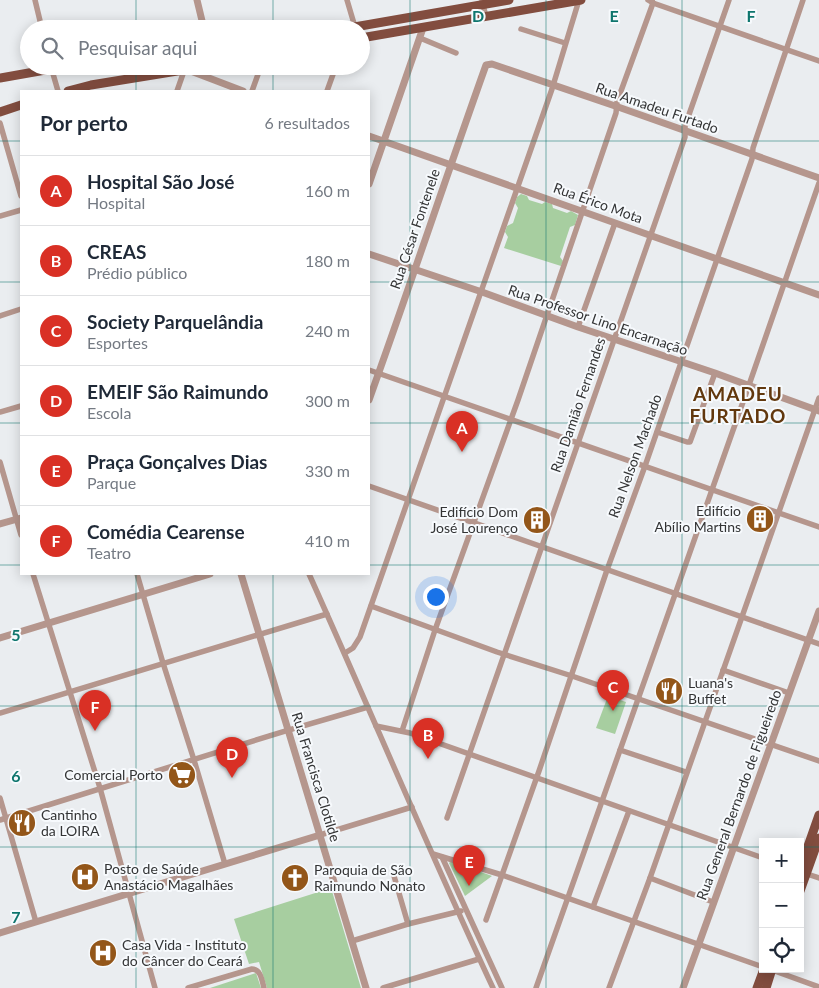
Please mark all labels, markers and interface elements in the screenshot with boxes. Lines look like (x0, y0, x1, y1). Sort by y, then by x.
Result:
text: D (472, 6, 484, 25)
text: E (609, 6, 619, 25)
text: F (746, 6, 756, 25)
search box (20, 20, 370, 75)
icon: search (38, 34, 66, 62)
text: Pesquisar aqui (78, 36, 197, 59)
street label: Rua Amadeu Furtado (593, 78, 721, 137)
text: Por perto (40, 110, 128, 135)
text: 6 resultados (264, 113, 350, 132)
street label: Rua César Fontenele (386, 166, 443, 291)
text: Hospital São José (87, 170, 234, 193)
street label: Rua Érico Mota (551, 178, 645, 227)
text: A (50, 181, 62, 200)
text: 160 m (305, 181, 350, 200)
text: Hospital (87, 193, 145, 212)
text: CREAS (87, 240, 146, 263)
text: B (51, 251, 61, 270)
text: 180 m (305, 251, 350, 270)
text: Prédio público (87, 263, 187, 282)
street label: Rua Professor Lino Encarnação (506, 281, 690, 358)
text: Society Parquelândia (87, 310, 264, 333)
text: C (51, 321, 61, 340)
text: 240 m (305, 321, 350, 340)
text: Esportes (87, 333, 148, 352)
street label: Rua Damião Fernandes (546, 335, 609, 474)
text: EMEIF São Raimundo (87, 380, 268, 403)
district label: AMADEU FURTADO (690, 382, 786, 427)
text: D (50, 391, 62, 410)
text: 300 m (305, 391, 350, 410)
street label: Rua Nelson Machado (604, 392, 665, 520)
text: Escola (87, 403, 131, 422)
pin: A (446, 411, 478, 452)
text: Praça Gonçalves Dias (87, 450, 267, 473)
text: E (51, 461, 61, 480)
text: 330 m (305, 461, 350, 480)
text: Parque (87, 473, 136, 492)
place label: Edifício Abílio Martins (655, 502, 741, 535)
place label: Edifício Dom José Lourenço (430, 503, 518, 536)
building icon: Edifício Abílio Martins (745, 504, 775, 534)
building icon: Edifício Dom José Lourenço (522, 505, 552, 535)
text: Comédia Cearense (87, 520, 245, 543)
text: F (51, 531, 61, 550)
text: 410 m (305, 531, 350, 550)
text: Teatro (87, 543, 131, 562)
your location (423, 584, 449, 610)
text: 5 (11, 625, 21, 644)
pin: C (597, 670, 629, 711)
place label: Luana's Buffet (688, 674, 733, 707)
restaurant icon: Luana's Buffet (654, 676, 684, 706)
street label: Rua General Bernardo de Figueiredo (692, 687, 785, 902)
pin: F (79, 690, 111, 731)
street label: Rua Francisca Clotilde (289, 710, 344, 844)
pin: B (412, 718, 444, 759)
pin: D (216, 737, 248, 778)
supermarket icon: Comercial Porto (167, 760, 197, 790)
text: 6 (11, 766, 21, 785)
place label: Comercial Porto (64, 766, 163, 783)
place label: Cantinho da LOIRA (41, 806, 100, 839)
restaurant icon: Cantinho da LOIRA (7, 808, 37, 838)
map controls (759, 838, 804, 973)
button: + (759, 838, 804, 883)
pin: E (453, 845, 485, 886)
place label: Posto de Saúde Anastácio Magalhães (104, 860, 233, 893)
place label: Paroquia de São Raimundo Nonato (314, 861, 426, 894)
hospital icon: Posto de Saúde Anastácio Magalhães (70, 862, 100, 892)
church icon: Paroquia de São Raimundo Nonato (280, 863, 310, 893)
button: − (759, 883, 804, 928)
text: 7 (11, 907, 21, 926)
button: locate (759, 928, 804, 973)
place label: Casa Vida - Instituto do Câncer do Ceará (122, 936, 247, 969)
hospital icon: Casa Vida - Instituto do Câncer do Ceará (88, 938, 118, 968)

